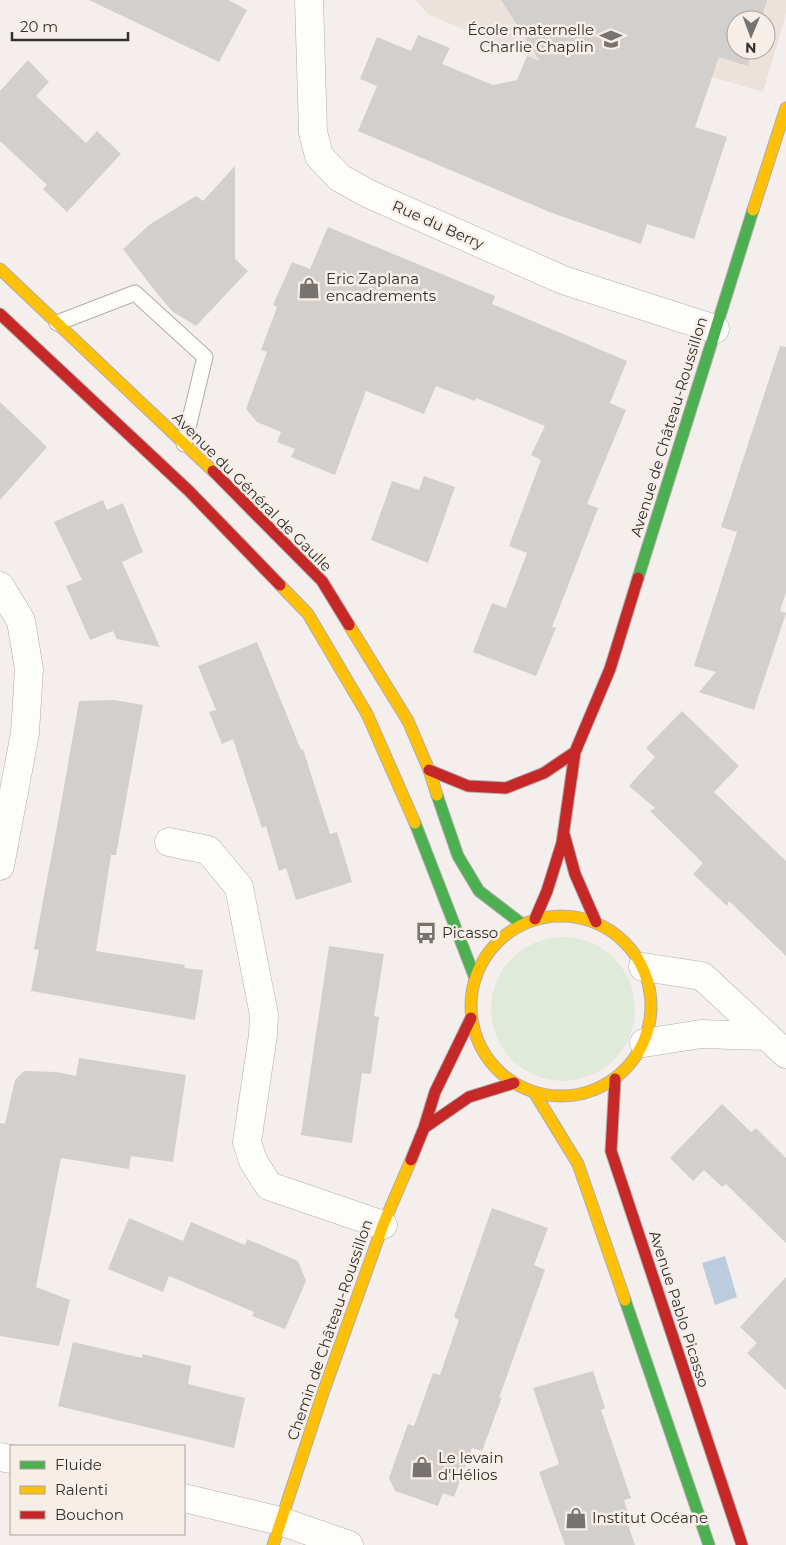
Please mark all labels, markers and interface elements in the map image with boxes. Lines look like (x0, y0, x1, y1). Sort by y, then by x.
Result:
scale bar (12, 10, 129, 42)
north arrow (726, 10, 776, 60)
text: 20 m (20, 17, 58, 36)
place label: École maternelle Charlie Chaplin (467, 20, 594, 56)
school or university icon: École maternelle Charlie Chaplin (598, 26, 624, 52)
text: N (745, 39, 757, 57)
street label: Rue du Berry (389, 196, 488, 254)
place label: Eric Zaplana encadrements (326, 269, 436, 305)
shop icon: Eric Zaplana encadrements (296, 275, 322, 301)
street label: Avenue de Château-Roussillon (626, 314, 711, 539)
street label: Avenue du Général de Gaulle (169, 408, 336, 575)
bus stop icon: Picasso (413, 920, 439, 946)
place label: Picasso (442, 923, 498, 942)
street label: Chemin de Château-Roussillon (283, 1217, 376, 1443)
street label: Avenue Pablo Picasso (645, 1228, 714, 1390)
legend (10, 1445, 185, 1535)
place label: Le levain d'Hélios (438, 1448, 504, 1484)
shop icon: Le levain d'Hélios (409, 1454, 435, 1480)
text: Fluide (55, 1455, 102, 1474)
text: Ralenti (55, 1480, 108, 1499)
text: Bouchon (55, 1505, 124, 1524)
shop icon: Institut Océane (563, 1505, 589, 1531)
place label: Institut Océane (592, 1508, 708, 1527)

